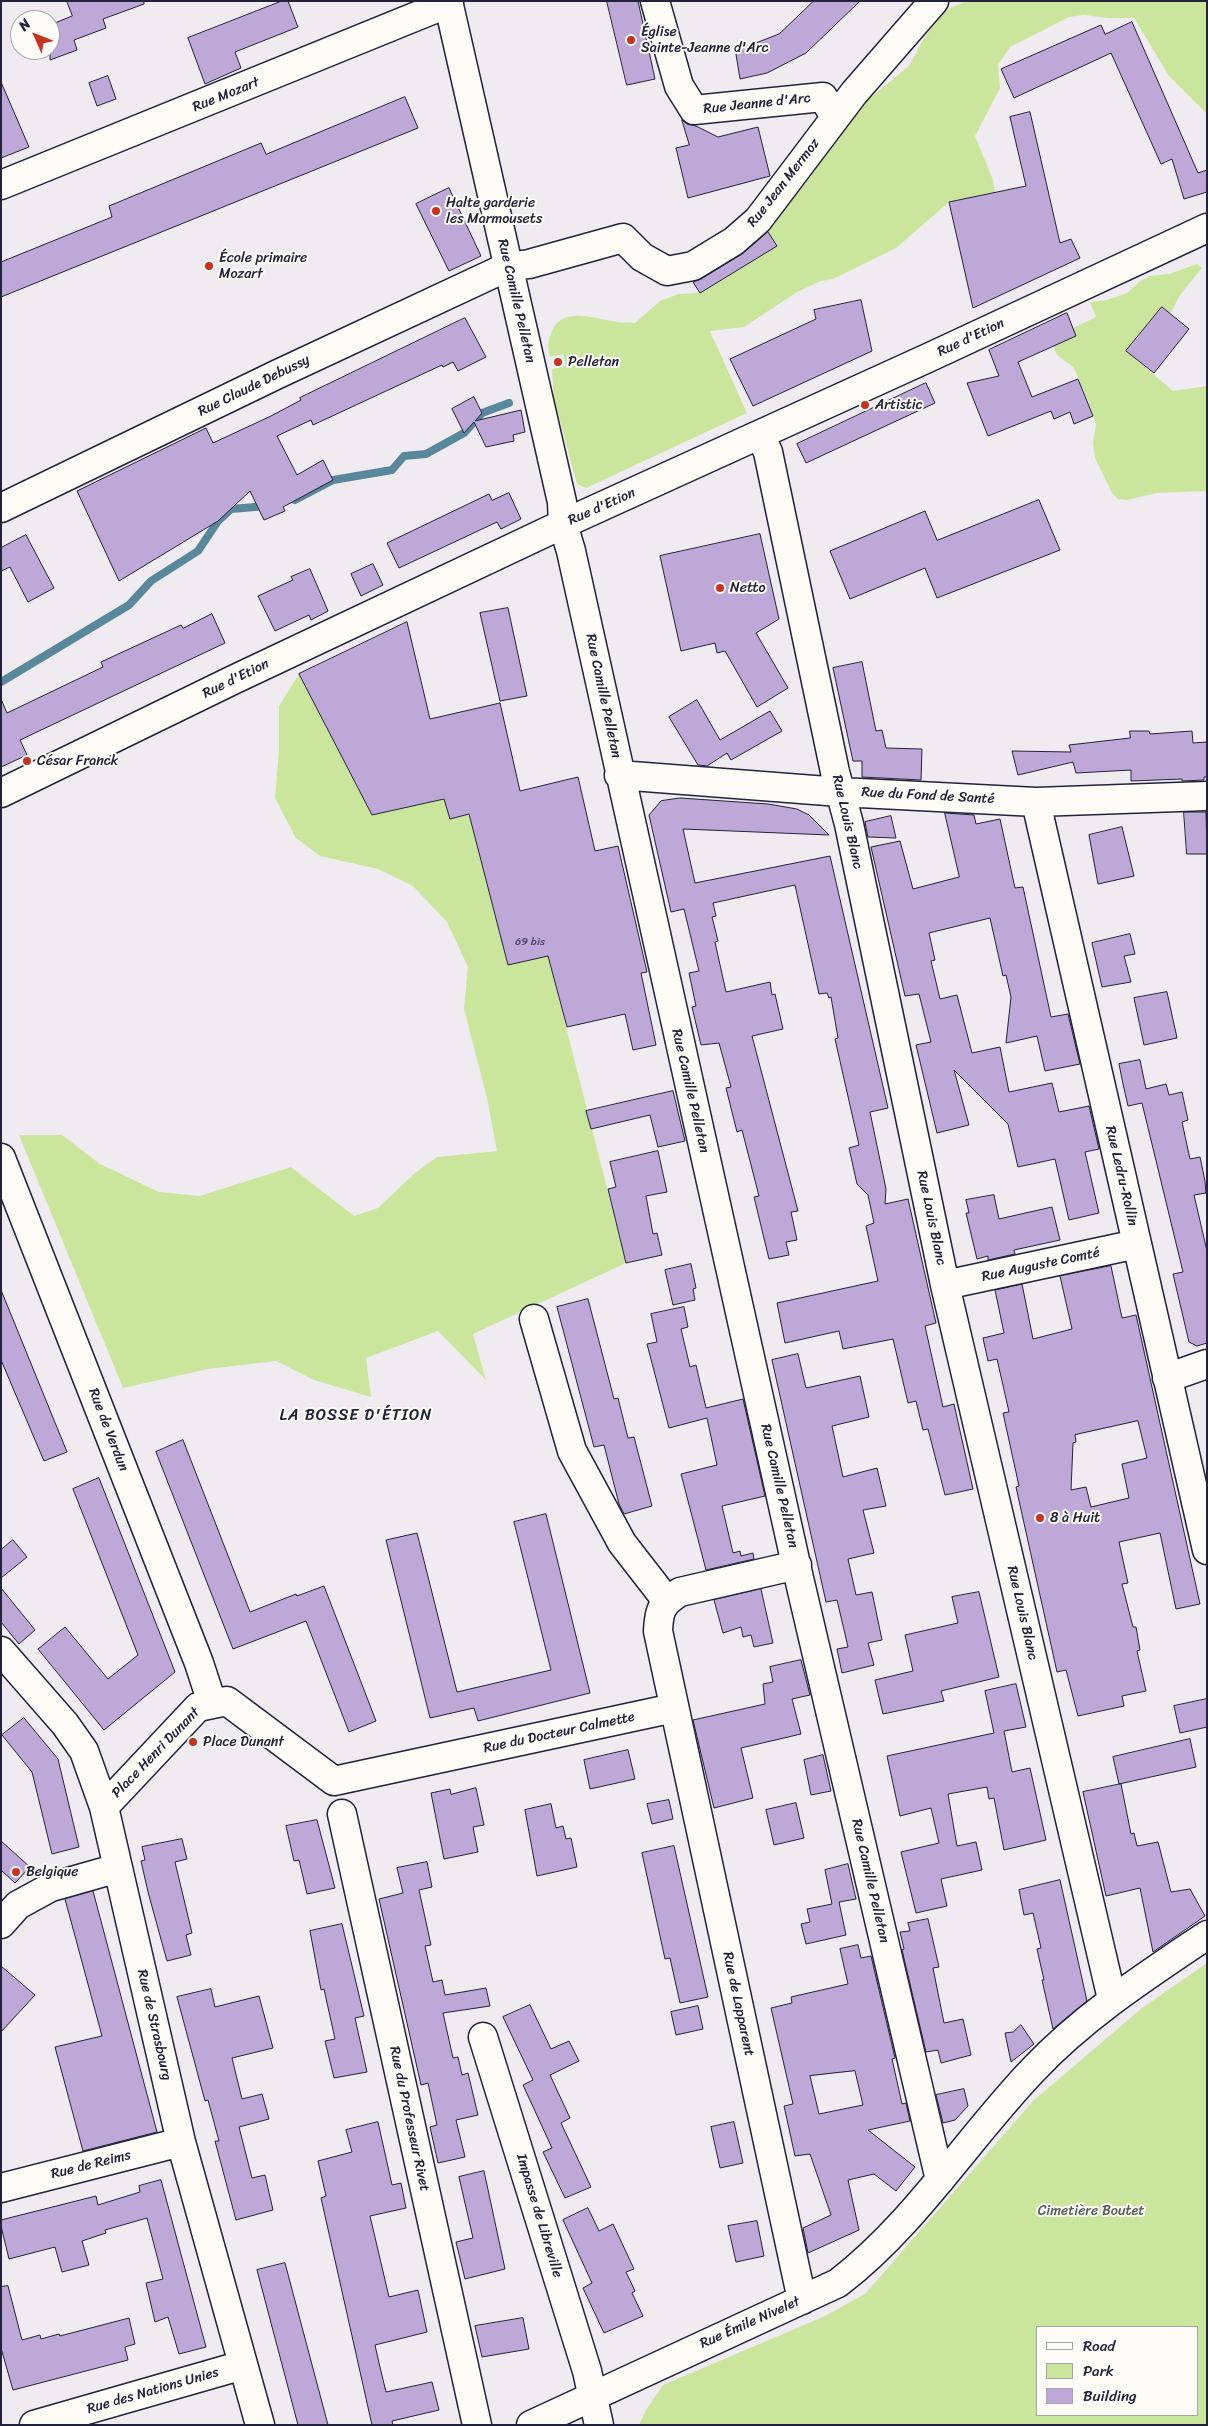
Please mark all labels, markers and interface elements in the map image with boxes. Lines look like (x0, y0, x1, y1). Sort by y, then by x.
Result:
north arrow (10, 10, 60, 60)
text: N (12, 13, 37, 37)
place label: Église Sainte-Jeanne d'Arc (641, 24, 768, 56)
marker: Église Sainte-Jeanne d'Arc (625, 34, 637, 46)
street label: Rue Mozart (190, 74, 262, 116)
street label: Rue Jeanne d'Arc (703, 90, 811, 118)
street label: Rue Jean Mermoz (744, 135, 824, 231)
place label: Halte garderie les Marmousets (446, 195, 542, 228)
marker: Halte garderie les Marmousets (430, 205, 442, 217)
street label: Rue Camille Pelletan (494, 237, 538, 365)
place label: École primaire Mozart (219, 250, 307, 282)
marker: École primaire Mozart (203, 260, 215, 272)
street label: Rue d'Etion (935, 315, 1007, 361)
street label: Rue Claude Debussy (195, 352, 313, 420)
place label: Pelletan (568, 354, 619, 370)
marker: Pelletan (552, 356, 564, 368)
place label: Artistic (875, 397, 923, 413)
marker: Artistic (859, 399, 871, 411)
street label: Rue d'Etion (566, 485, 638, 529)
place label: Netto (730, 580, 766, 596)
marker: Netto (714, 582, 726, 594)
street label: Rue Camille Pelletan (582, 632, 624, 760)
street label: Rue d'Etion (200, 656, 272, 702)
place label: César Franck (37, 753, 118, 769)
marker: César Franck (21, 755, 33, 767)
street label: Rue Louis Blanc (828, 773, 866, 871)
street label: Rue du Fond de Santé (861, 784, 995, 808)
house number: 69 bis (515, 935, 545, 949)
street label: Rue Camille Pelletan (668, 1027, 712, 1155)
street label: Rue Ledru-Rollin (1101, 1124, 1141, 1228)
street label: Rue Louis Blanc (913, 1169, 949, 1267)
street label: Rue Auguste Comté (980, 1244, 1102, 1286)
street label: Rue de Verdun (84, 1386, 132, 1474)
district label: LA BOSSE D'ÉTION (278, 1406, 434, 1426)
street label: Rue Camille Pelletan (757, 1422, 801, 1550)
place label: 8 à Huit (1050, 1510, 1100, 1526)
marker: 8 à Huit (1034, 1512, 1046, 1524)
street label: Rue Louis Blanc (1003, 1564, 1041, 1662)
street label: Place Henri Dunant (109, 1704, 203, 1802)
street label: Rue du Docteur Calmette (482, 1709, 636, 1757)
place label: Place Dunant (203, 1734, 284, 1750)
marker: Place Dunant (187, 1736, 199, 1748)
street label: Rue Camille Pelletan (848, 1817, 892, 1945)
place label: Belgique (26, 1864, 78, 1880)
marker: Belgique (10, 1866, 22, 1878)
street label: Rue de Lapparent (719, 1950, 757, 2058)
street label: Rue de Strasbourg (133, 1968, 175, 2082)
street label: Rue du Professeur Rivet (385, 2045, 433, 2193)
street label: Rue de Reims (49, 2147, 133, 2183)
street label: Impasse de Libreville (512, 2152, 566, 2280)
park label: Cimetière Boutet (1038, 2203, 1144, 2219)
street label: Rue Émile Nivelet (697, 2293, 803, 2353)
legend (1036, 2326, 1198, 2416)
text: Road (1083, 2333, 1115, 2359)
text: Park (1083, 2358, 1114, 2384)
street label: Rue des Nations Unies (85, 2364, 221, 2418)
text: Building (1083, 2383, 1137, 2409)

